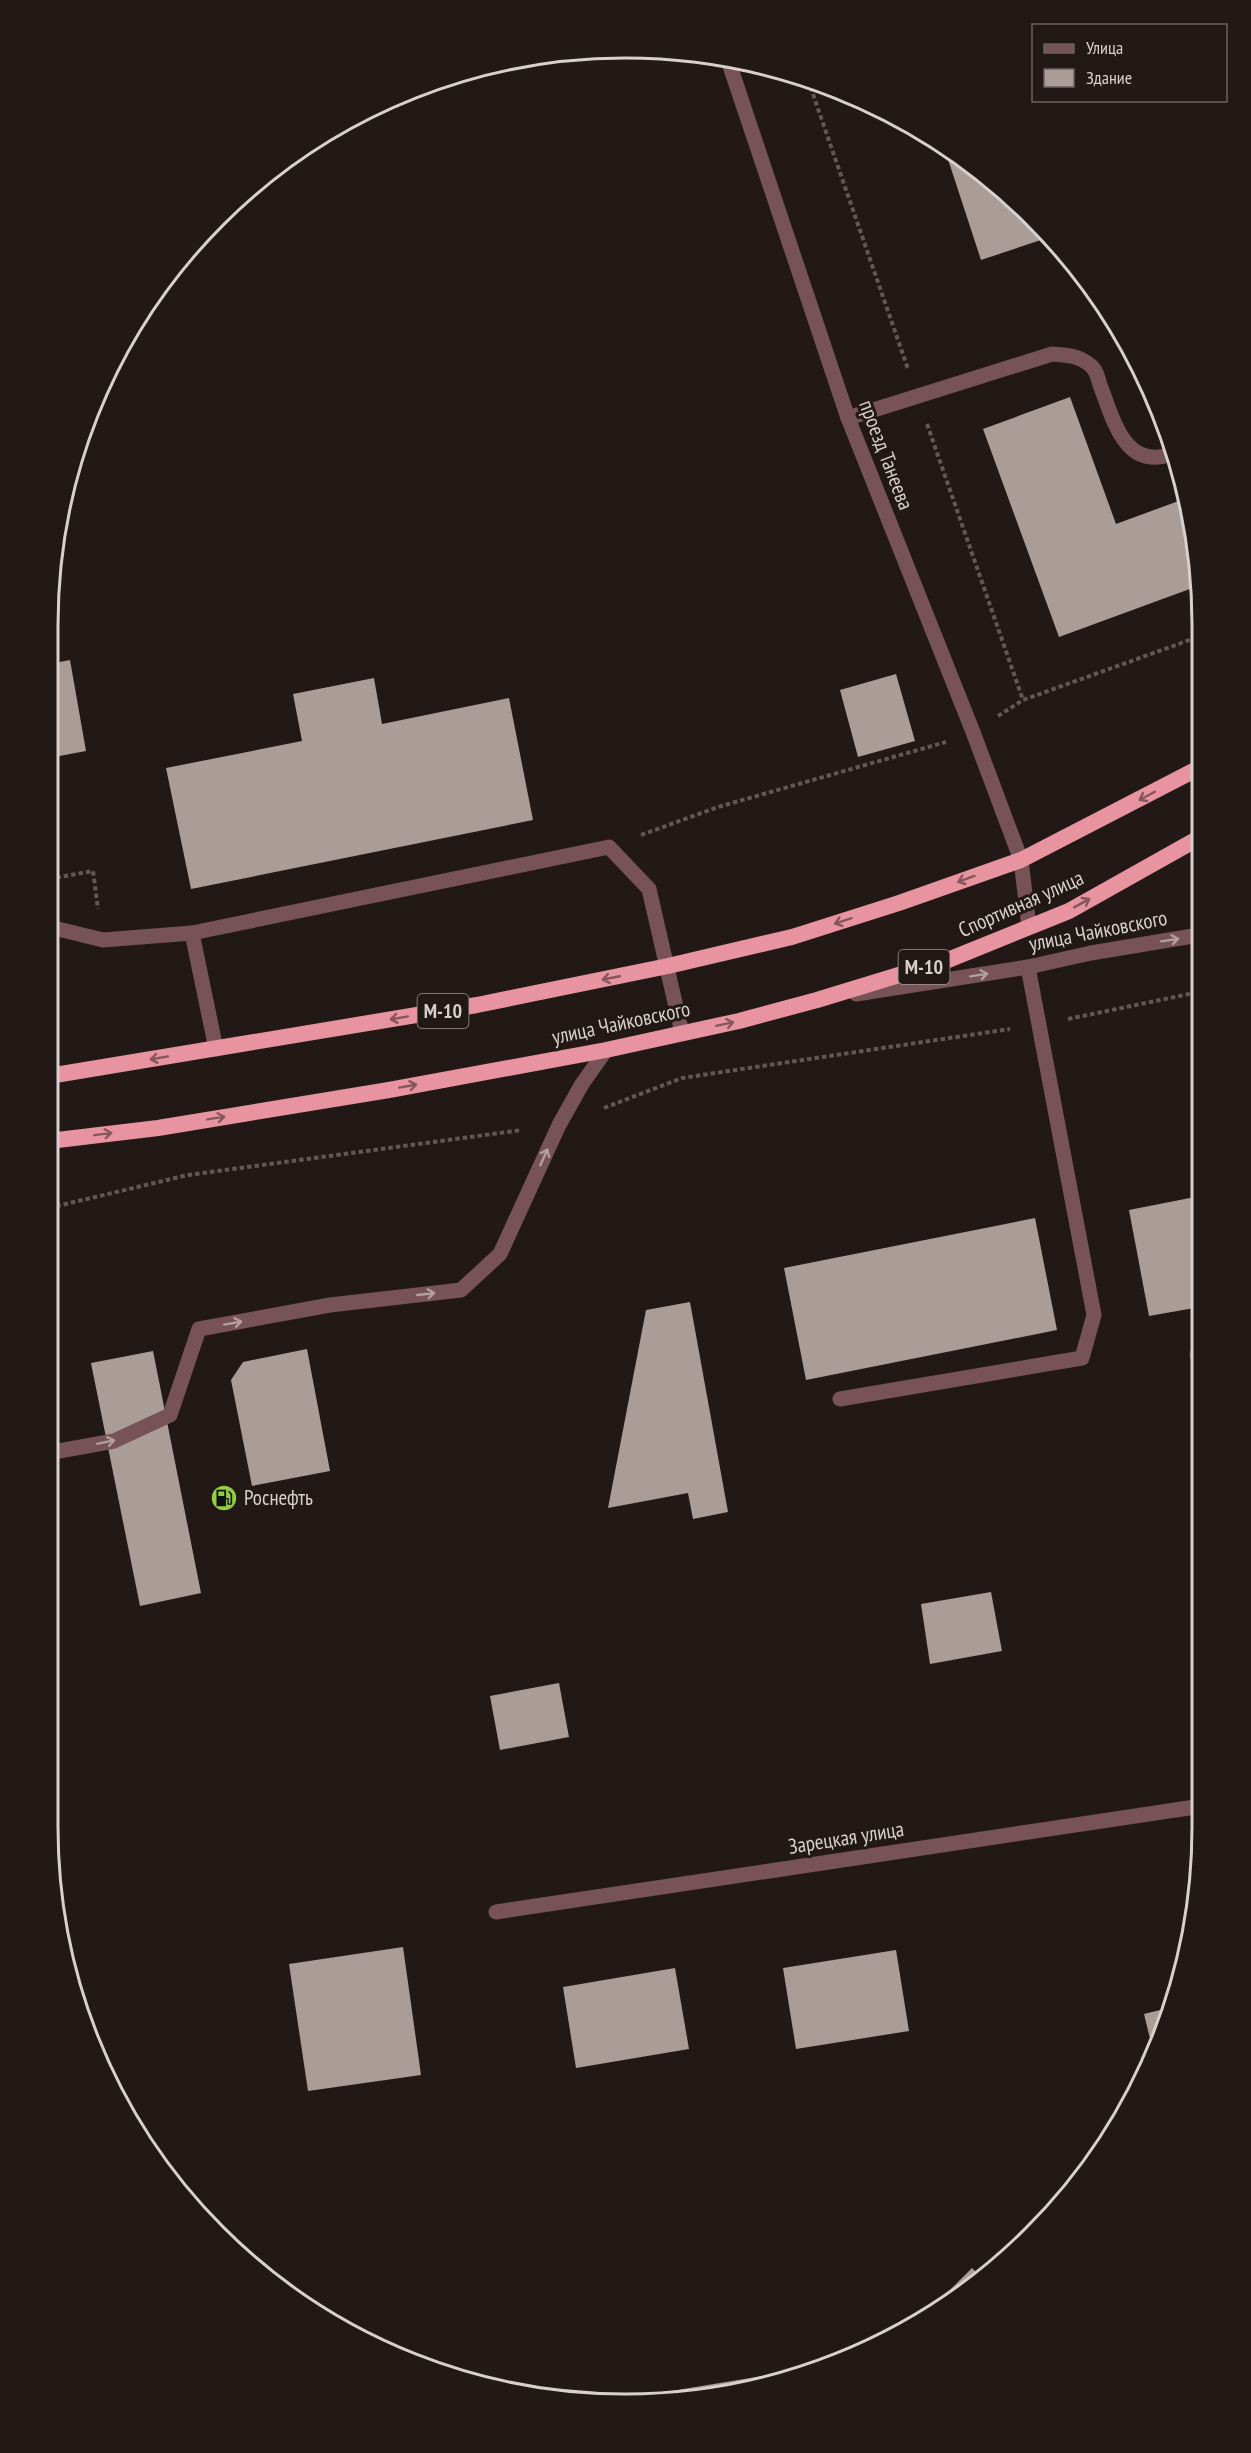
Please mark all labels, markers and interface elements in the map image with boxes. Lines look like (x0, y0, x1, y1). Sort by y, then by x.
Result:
legend (1032, 24, 1227, 102)
text: Улица (1086, 36, 1123, 59)
text: Здание (1086, 66, 1132, 89)
street label: проезд Танеева (853, 396, 920, 514)
one-way arrow (1138, 790, 1156, 802)
street label: Спортивная улица (954, 864, 1088, 943)
one-way arrow (957, 875, 975, 886)
one-way arrow (1073, 897, 1091, 908)
street label: улица Чайковского (1026, 904, 1169, 957)
one-way arrow (834, 916, 853, 927)
one-way arrow (1160, 934, 1180, 945)
road number: М-10 (898, 950, 950, 984)
one-way arrow (968, 969, 988, 980)
one-way arrow (601, 973, 621, 984)
road number: М-10 (418, 994, 468, 1028)
street label: улица Чайковского (549, 995, 692, 1050)
one-way arrow (389, 1013, 409, 1024)
one-way arrow (715, 1018, 734, 1029)
one-way arrow (149, 1053, 169, 1064)
one-way arrow (398, 1080, 417, 1091)
one-way arrow (205, 1113, 225, 1124)
one-way arrow (93, 1129, 113, 1140)
one-way arrow (539, 1149, 550, 1167)
one-way arrow (415, 1288, 435, 1299)
one-way arrow (222, 1317, 242, 1328)
one-way arrow (96, 1436, 115, 1447)
fuel station icon: Роснефть (209, 1483, 239, 1513)
place label: Роснефть (244, 1484, 313, 1511)
street label: Зарецкая улица (786, 1815, 906, 1860)

